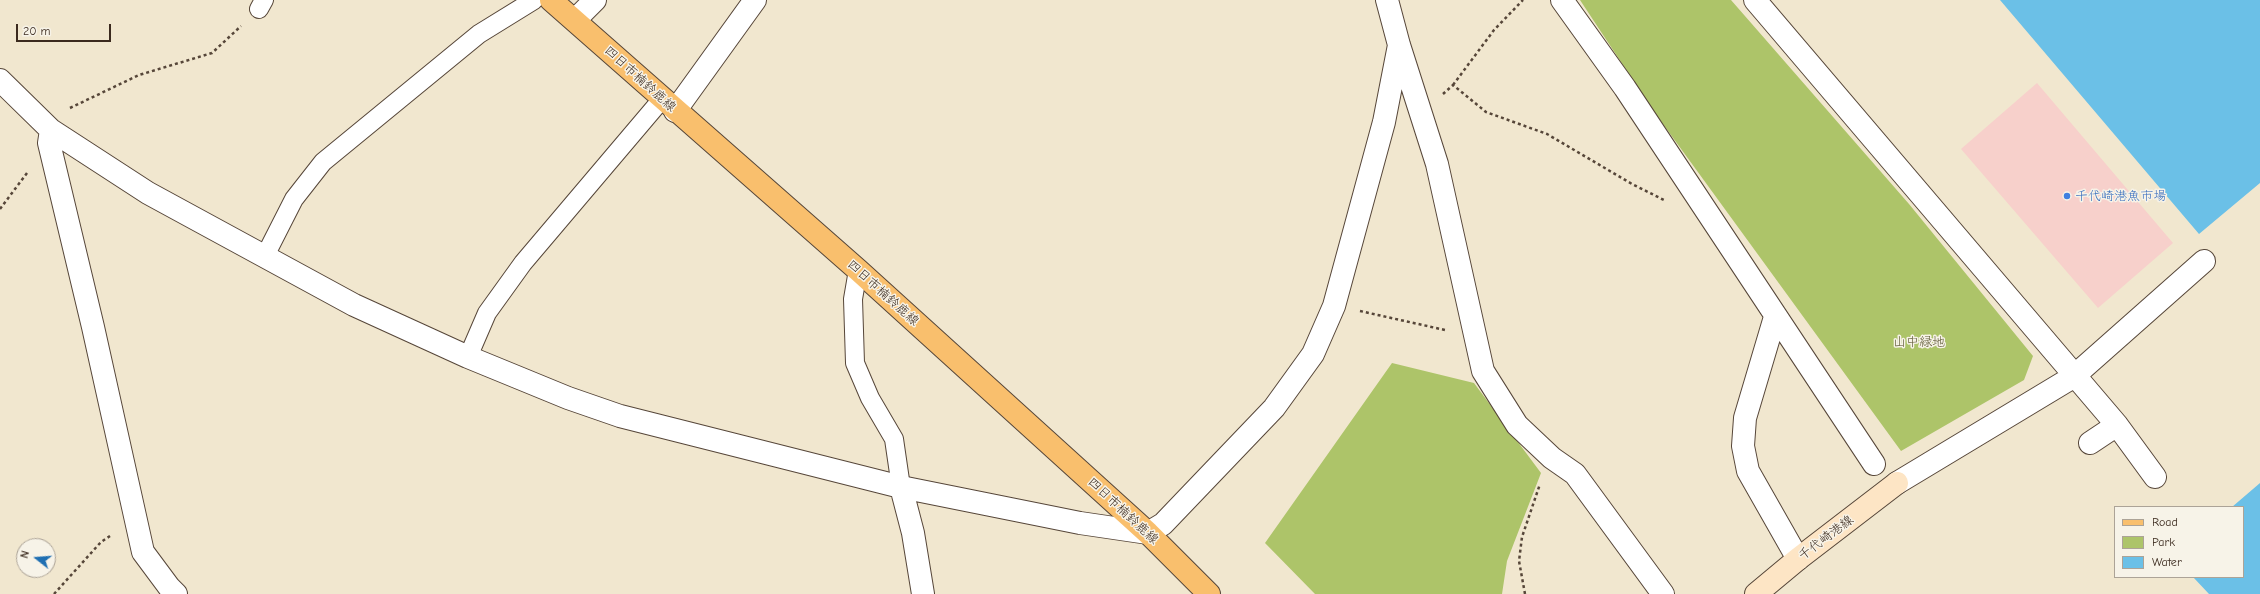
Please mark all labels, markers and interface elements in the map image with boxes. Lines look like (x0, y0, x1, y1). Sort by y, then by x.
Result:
scale bar (18, 16, 113, 42)
text: 20 m (23, 24, 51, 38)
street label: 四日市楠鈴鹿線 (601, 43, 679, 115)
place label: 千代崎港魚市場 (2075, 188, 2166, 204)
marker: 千代崎港魚市場 (2062, 191, 2072, 201)
street label: 四日市楠鈴鹿線 (844, 257, 922, 329)
park label: 山中緑地 (1893, 334, 1945, 350)
street label: 四日市楠鈴鹿線 (1084, 474, 1162, 548)
legend (2114, 506, 2244, 578)
street label: 千代崎港線 (1795, 512, 1857, 564)
text: Road (2152, 515, 2178, 529)
text: Park (2152, 535, 2175, 549)
north arrow (16, 538, 56, 578)
text: N (18, 549, 32, 560)
text: Water (2152, 555, 2182, 569)

